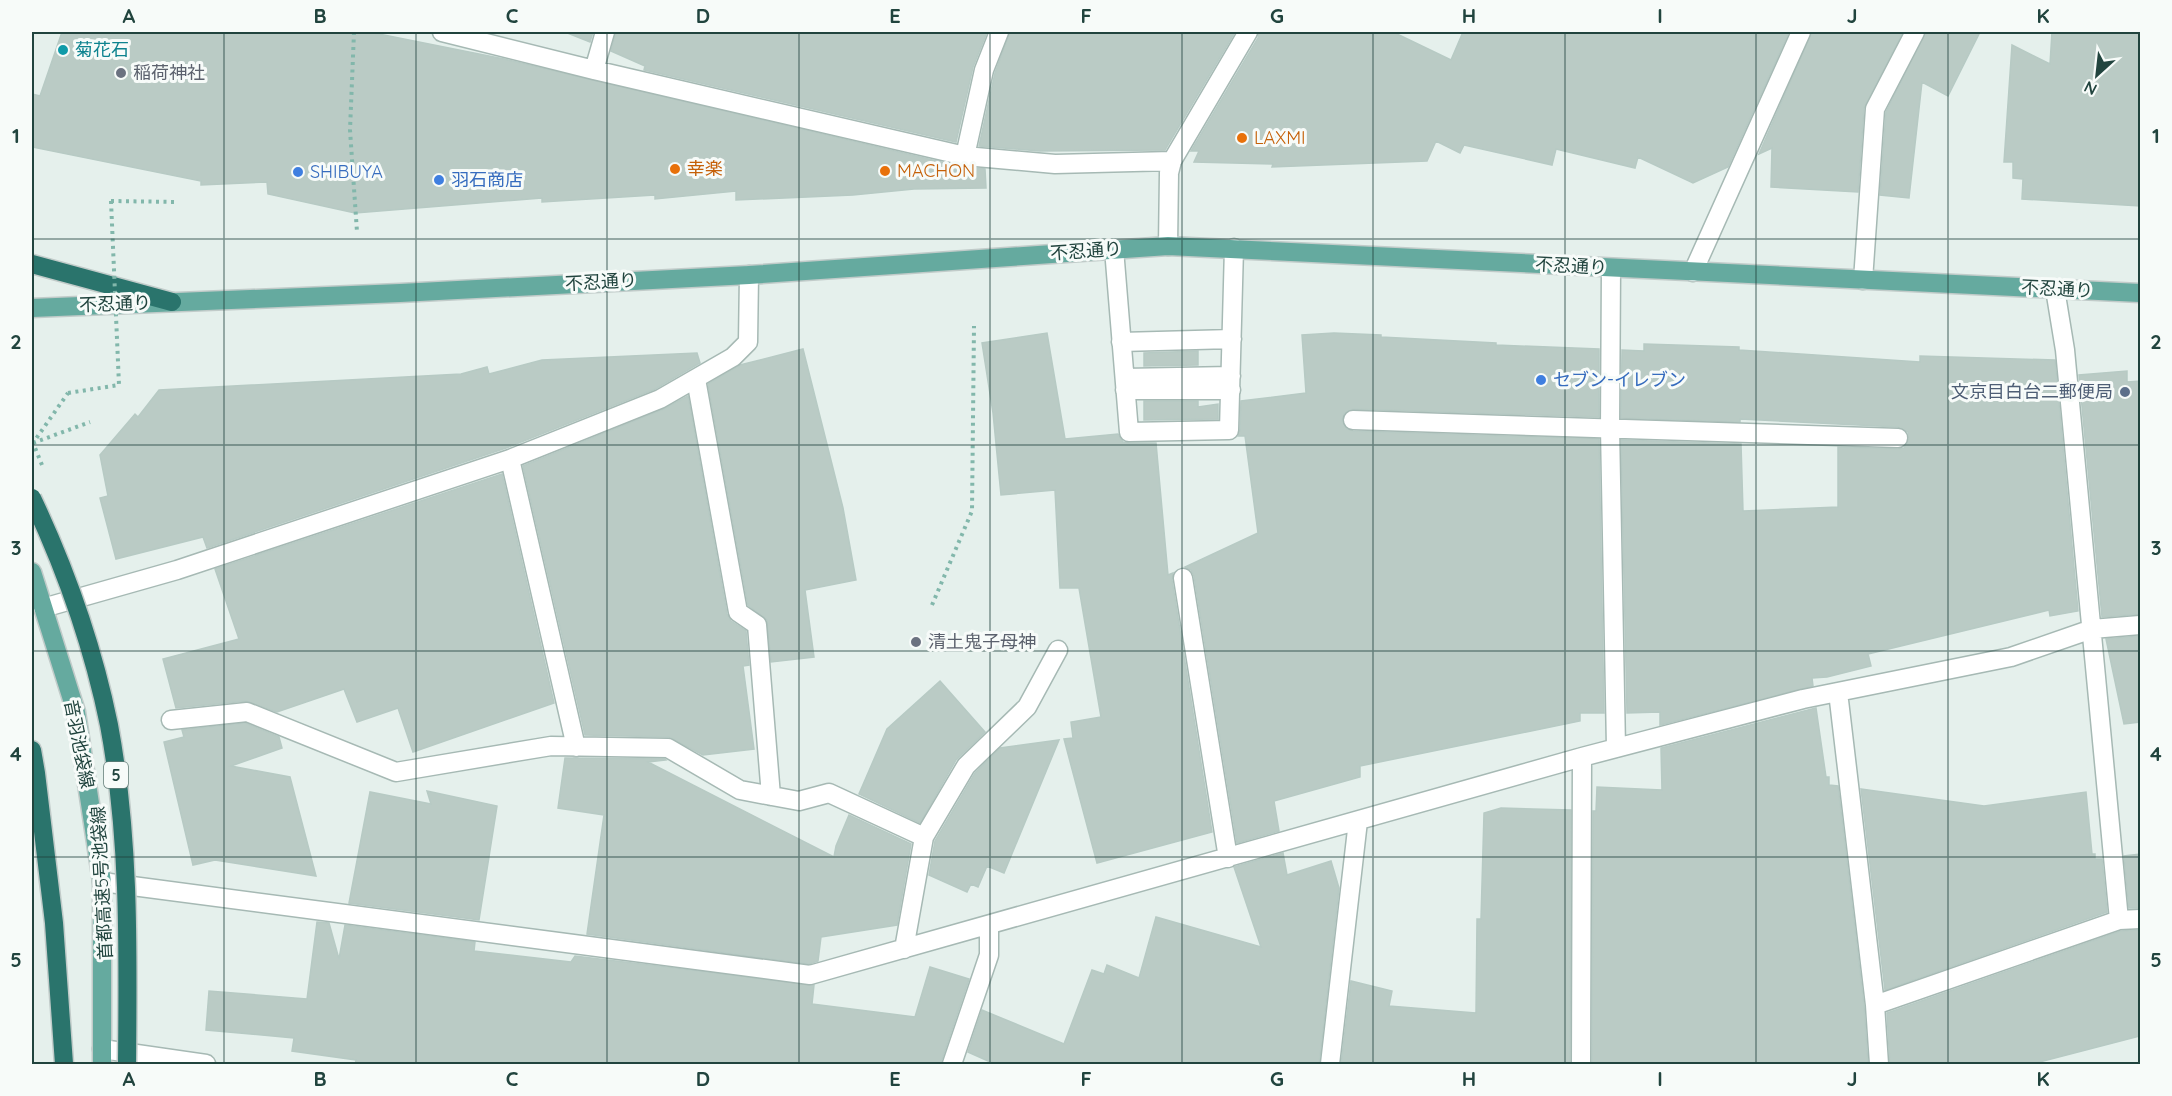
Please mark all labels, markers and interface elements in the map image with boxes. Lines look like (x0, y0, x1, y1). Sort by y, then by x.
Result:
text: A (123, 3, 136, 28)
text: B (313, 3, 327, 28)
text: C (506, 3, 519, 28)
text: D (696, 3, 710, 28)
text: E (889, 3, 901, 28)
text: F (1080, 3, 1092, 28)
text: G (1270, 3, 1284, 28)
text: H (1462, 3, 1476, 28)
text: I (1657, 3, 1663, 28)
text: J (1846, 3, 1858, 28)
text: K (2036, 3, 2050, 28)
place label: 菊花石 (75, 38, 129, 61)
marker: 菊花石 (56, 43, 70, 57)
north arrow (2067, 45, 2127, 105)
place label: 稲荷神社 (133, 61, 205, 84)
marker: 稲荷神社 (114, 66, 128, 80)
text: N (2080, 77, 2100, 100)
text: 1 (12, 123, 20, 148)
text: 1 (2152, 123, 2160, 148)
place label: LAXMI (1254, 126, 1306, 149)
marker: LAXMI (1235, 131, 1249, 145)
place label: 幸楽 (687, 157, 723, 180)
place label: MACHON (897, 159, 975, 182)
place label: SHIBUYA (310, 160, 383, 183)
marker: 幸楽 (668, 162, 682, 176)
marker: MACHON (878, 164, 892, 178)
marker: SHIBUYA (291, 165, 305, 179)
place label: 羽石商店 (451, 168, 523, 191)
marker: 羽石商店 (432, 173, 446, 187)
street label: 不忍通り (1049, 237, 1123, 264)
street label: 不忍通り (1534, 252, 1608, 279)
street label: 不忍通り (564, 268, 638, 295)
street label: 不忍通り (2020, 275, 2094, 302)
street label: 不忍通り (79, 291, 151, 316)
text: 2 (10, 329, 22, 354)
text: 2 (2150, 329, 2162, 354)
place label: セブン-イレブン (1553, 368, 1686, 391)
marker: セブン-イレブン (1534, 373, 1548, 387)
place label: 文京目白台二郵便局 (1951, 380, 2113, 403)
marker: 文京目白台二郵便局 (2118, 385, 2132, 399)
text: 3 (11, 535, 21, 560)
text: 3 (2151, 535, 2161, 560)
place label: 清土鬼子母神 (928, 630, 1036, 653)
marker: 清土鬼子母神 (909, 635, 923, 649)
street label: 音羽池袋線 (60, 698, 99, 790)
text: 4 (10, 741, 22, 766)
text: 4 (2150, 741, 2162, 766)
road number: 5 (104, 762, 128, 788)
street label: 首都高速5号池袋線 (86, 806, 117, 960)
text: 5 (10, 947, 22, 972)
text: 5 (2150, 947, 2162, 972)
text: A (123, 1066, 136, 1091)
text: B (313, 1066, 327, 1091)
text: C (506, 1066, 519, 1091)
text: D (696, 1066, 710, 1091)
text: E (889, 1066, 901, 1091)
text: F (1080, 1066, 1092, 1091)
text: G (1270, 1066, 1284, 1091)
text: H (1462, 1066, 1476, 1091)
text: I (1657, 1066, 1663, 1091)
text: J (1846, 1066, 1858, 1091)
text: K (2036, 1066, 2050, 1091)

